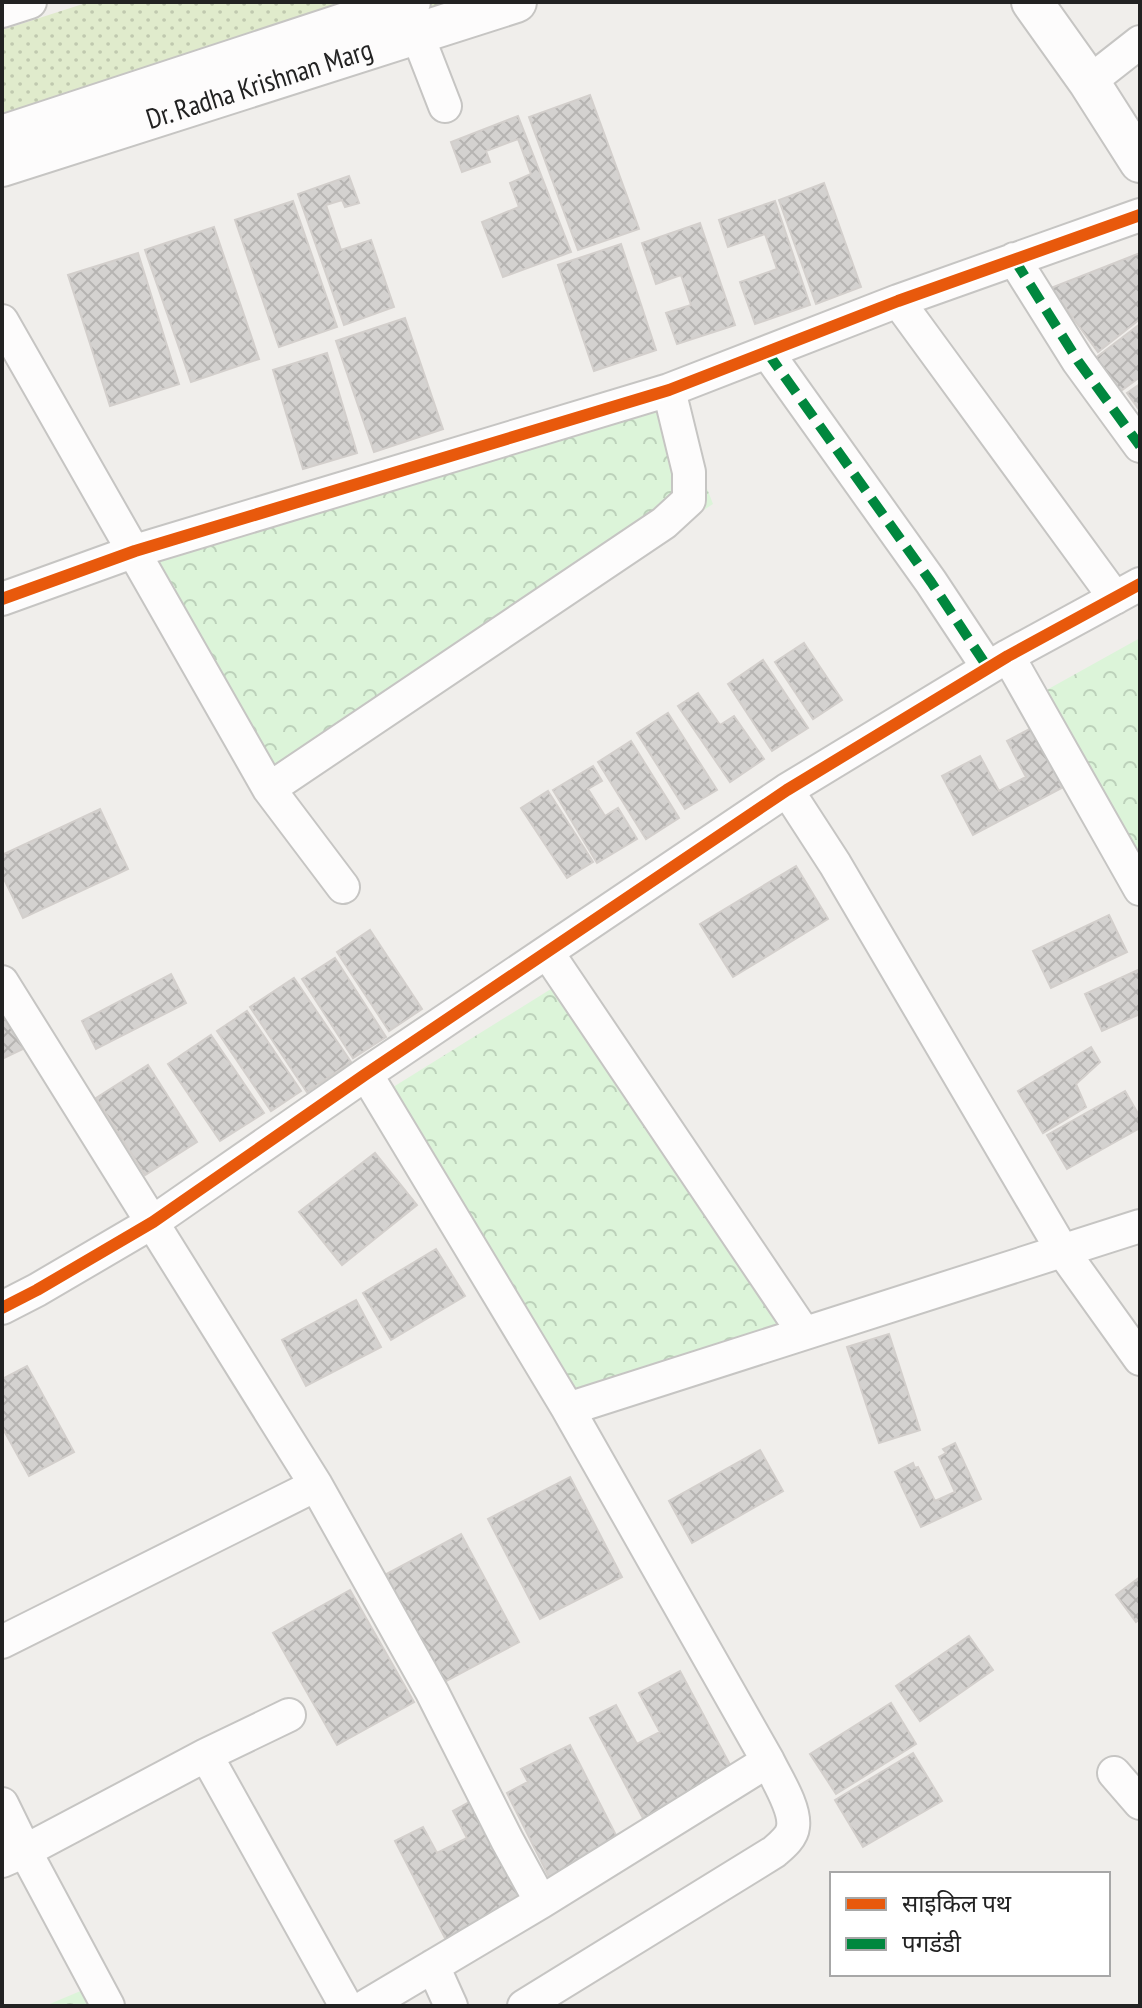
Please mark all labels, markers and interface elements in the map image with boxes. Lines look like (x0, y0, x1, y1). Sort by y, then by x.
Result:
street label: Dr. Radha Krishnan Marg (141, 30, 377, 137)
legend (830, 1872, 1110, 1976)
text: साइकिल पथ (902, 1888, 1012, 1919)
text: पगडंडी (902, 1928, 962, 1959)

